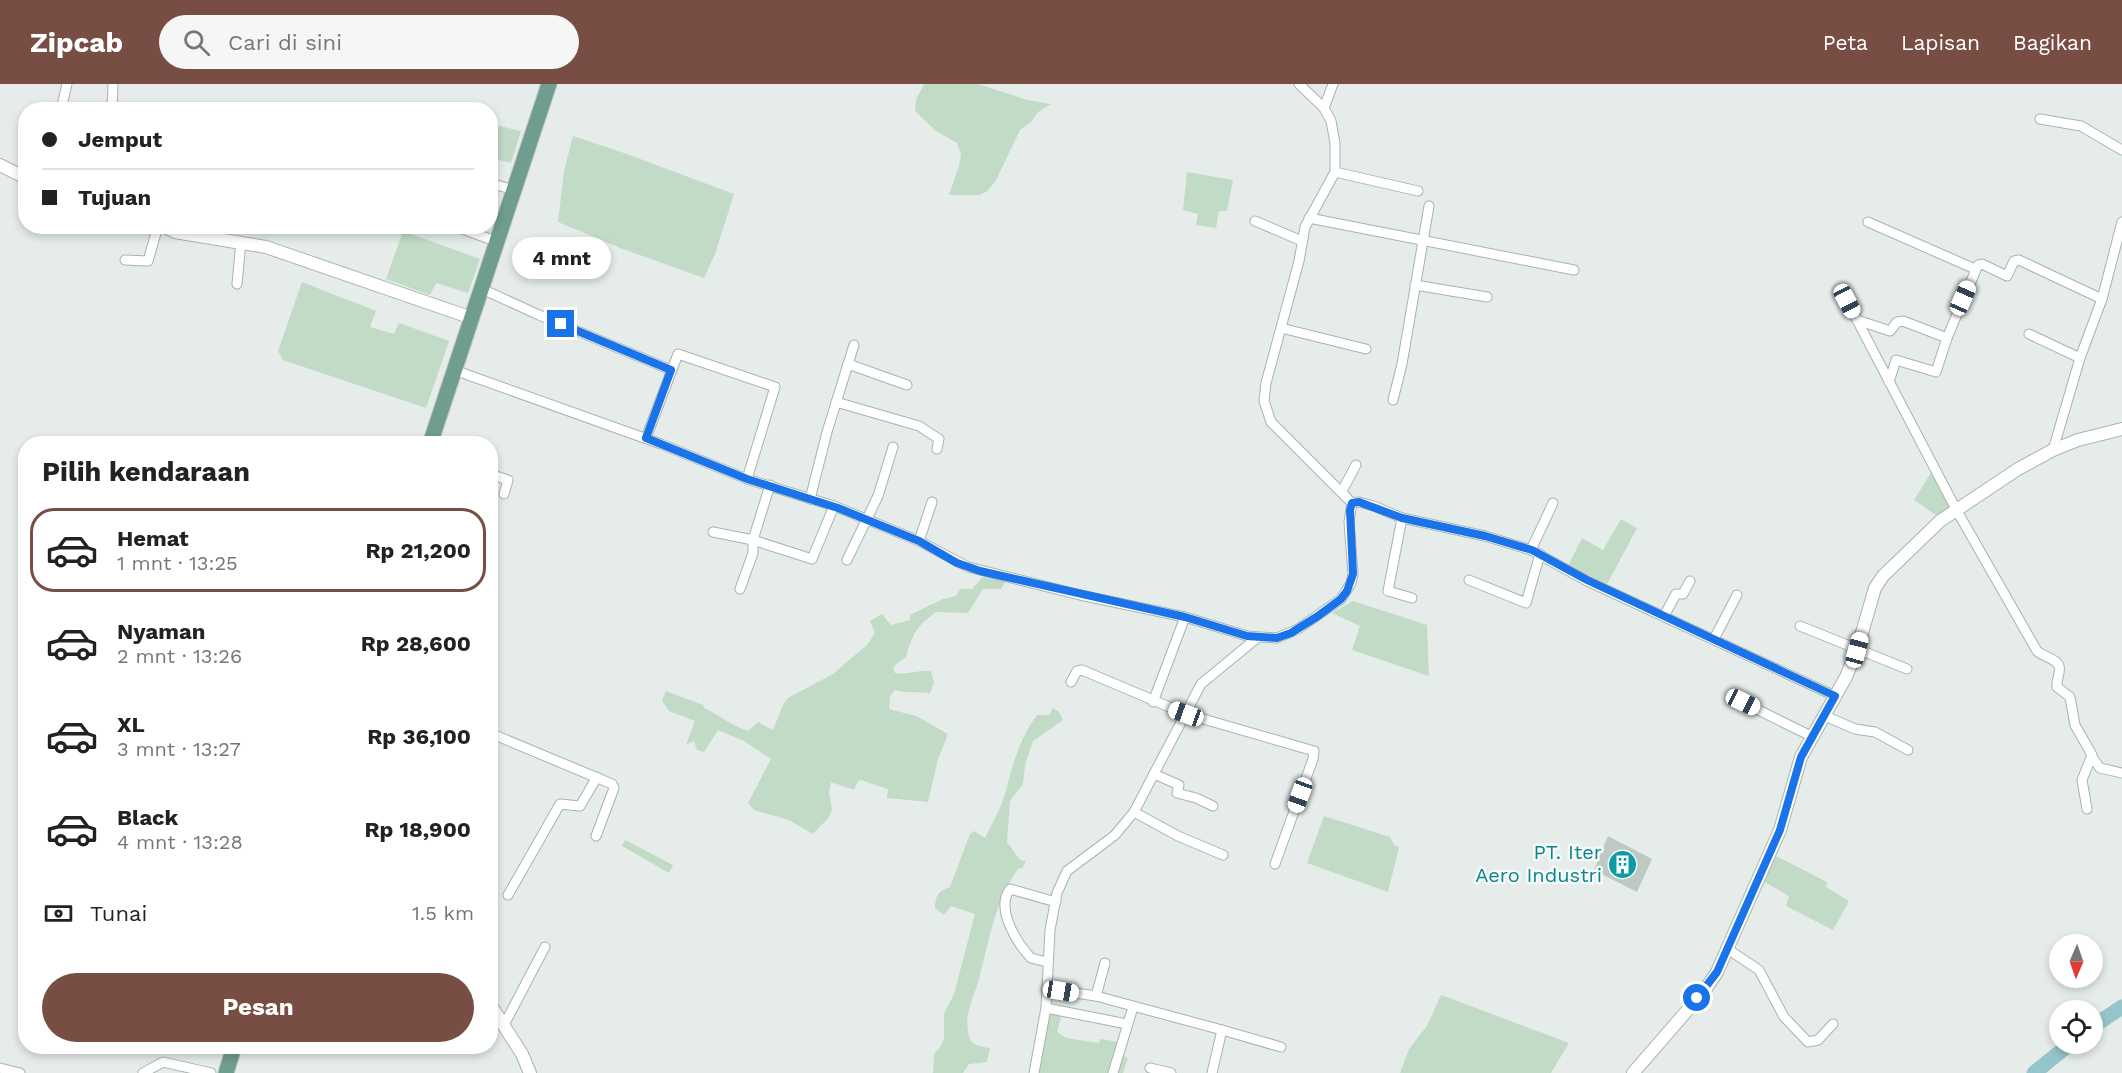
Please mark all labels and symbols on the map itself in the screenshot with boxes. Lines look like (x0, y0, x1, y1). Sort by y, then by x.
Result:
callout: 4 mnt (512, 237, 610, 279)
car (1947, 278, 1979, 318)
car (1831, 281, 1863, 321)
route end (547, 310, 574, 337)
car (1844, 630, 1870, 670)
car (1723, 686, 1763, 718)
car (1166, 699, 1206, 729)
car (1285, 775, 1315, 815)
place label: PT. Iter Aero Industri (1475, 840, 1602, 887)
building icon: PT. Iter Aero Industri (1607, 848, 1639, 880)
north arrow (2049, 934, 2103, 988)
car (1042, 979, 1080, 1003)
route start (1683, 984, 1710, 1011)

